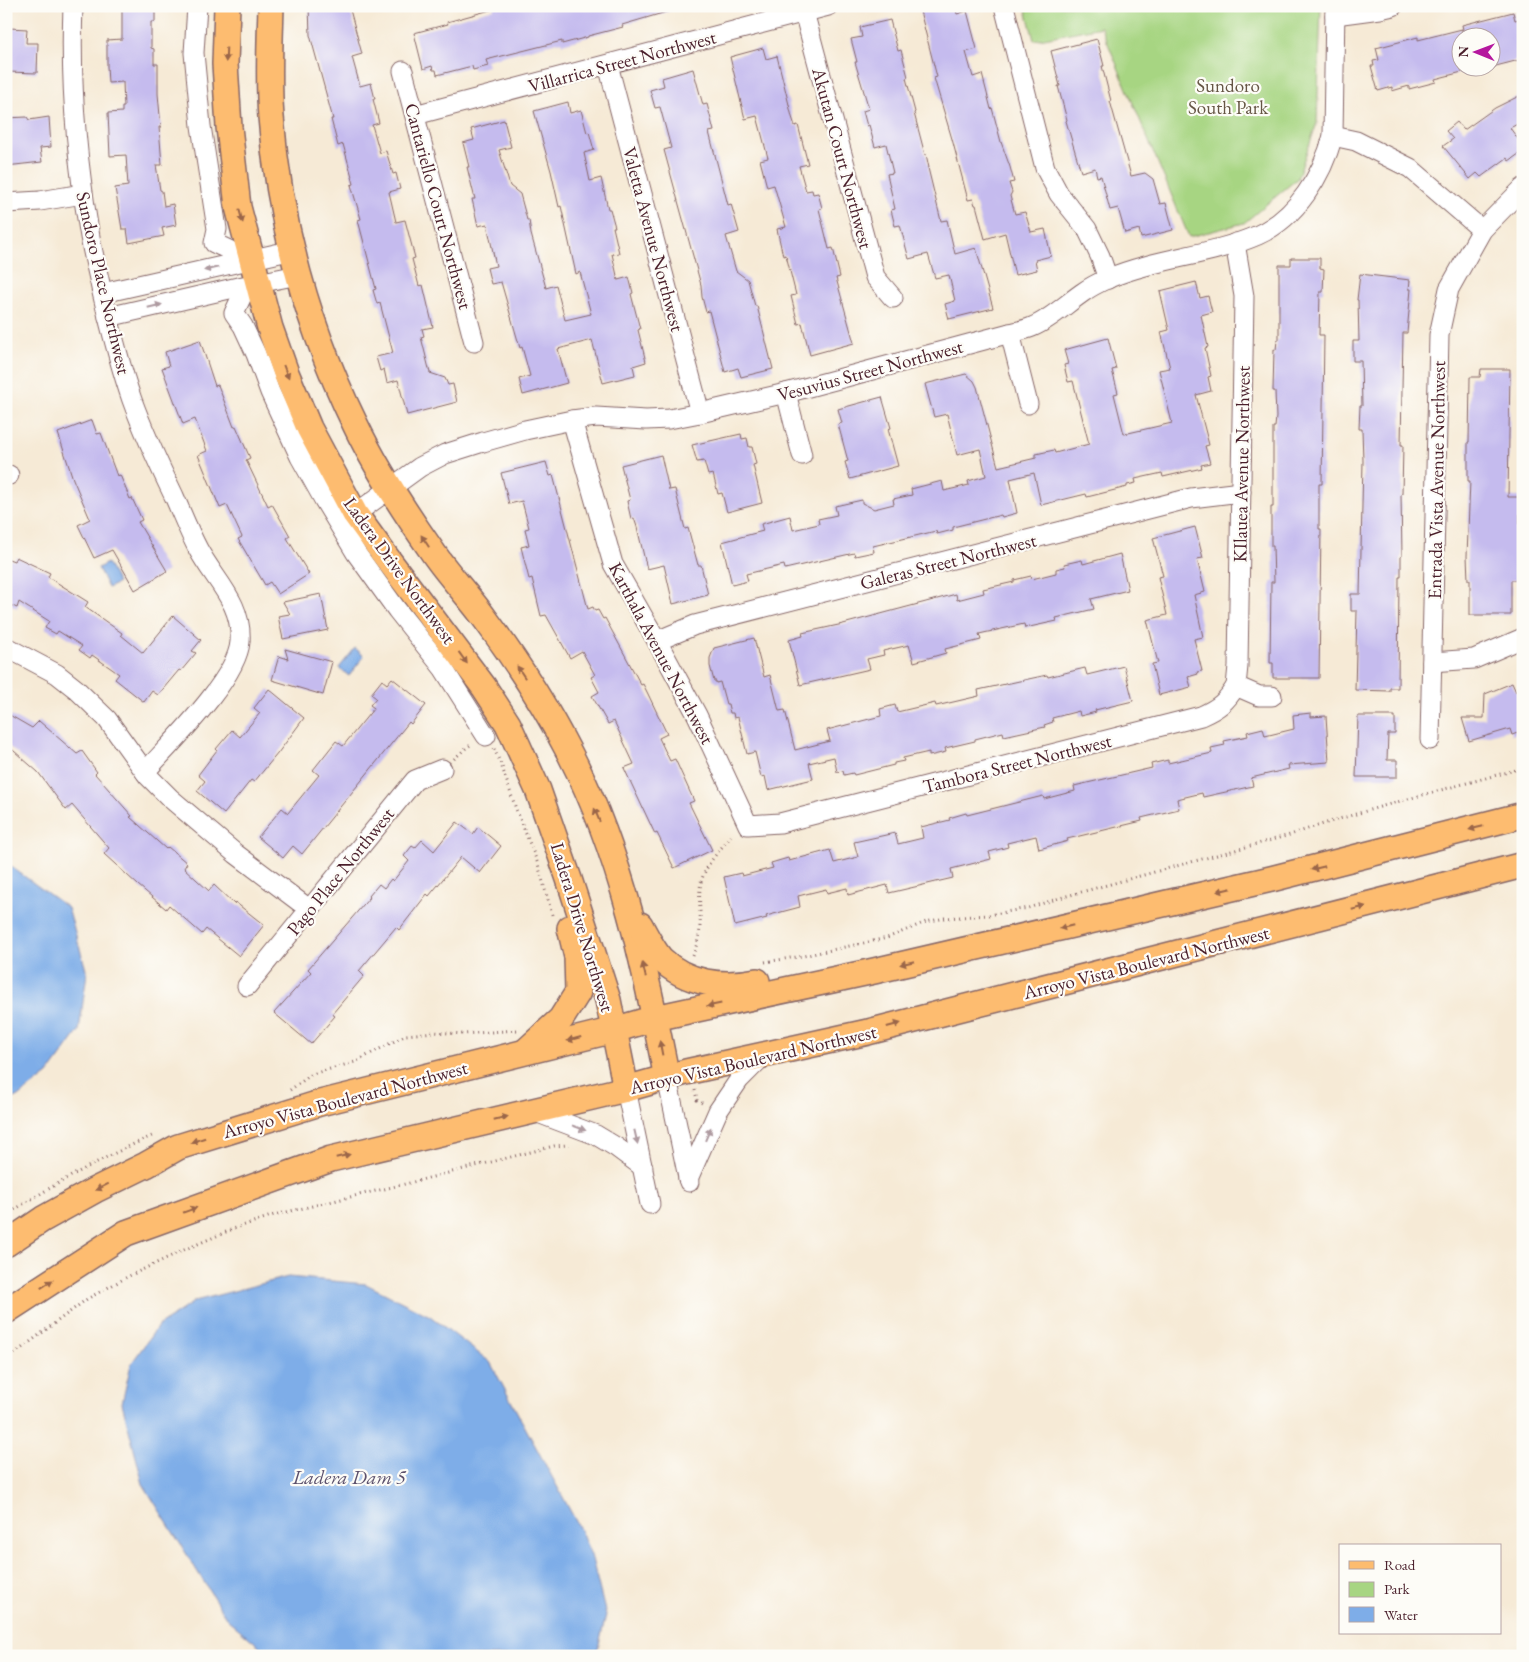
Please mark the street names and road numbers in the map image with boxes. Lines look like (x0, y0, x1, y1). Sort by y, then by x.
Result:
street label: Villarrica Street Northwest (525, 24, 719, 99)
street label: Akutan Court Northwest (806, 64, 879, 252)
street label: Cantariello Court Northwest (399, 100, 478, 312)
street label: Valetta Avenue Northwest (617, 144, 690, 334)
street label: Sundoro Place Northwest (70, 189, 137, 377)
street label: Vesuvius Street Northwest (775, 334, 966, 407)
street label: Entrada Vista Avenue Northwest (1422, 360, 1451, 600)
street label: KIlauea Avenue Northwest (1227, 365, 1256, 563)
street label: Ladera Drive Northwest (338, 492, 461, 649)
street label: Galeras Street Northwest (857, 527, 1039, 596)
street label: Karthala Avenue Northwest (603, 558, 720, 749)
street label: Tambora Street Northwest (920, 728, 1114, 799)
street label: Pago Place Northwest (281, 802, 400, 941)
street label: Ladera Drive Northwest (545, 839, 620, 1015)
street label: Arroyo Vista Boulevard Northwest (1020, 920, 1272, 1005)
street label: Arroyo Vista Boulevard Northwest (626, 1019, 879, 1100)
street label: Arroyo Vista Boulevard Northwest (219, 1055, 470, 1144)

